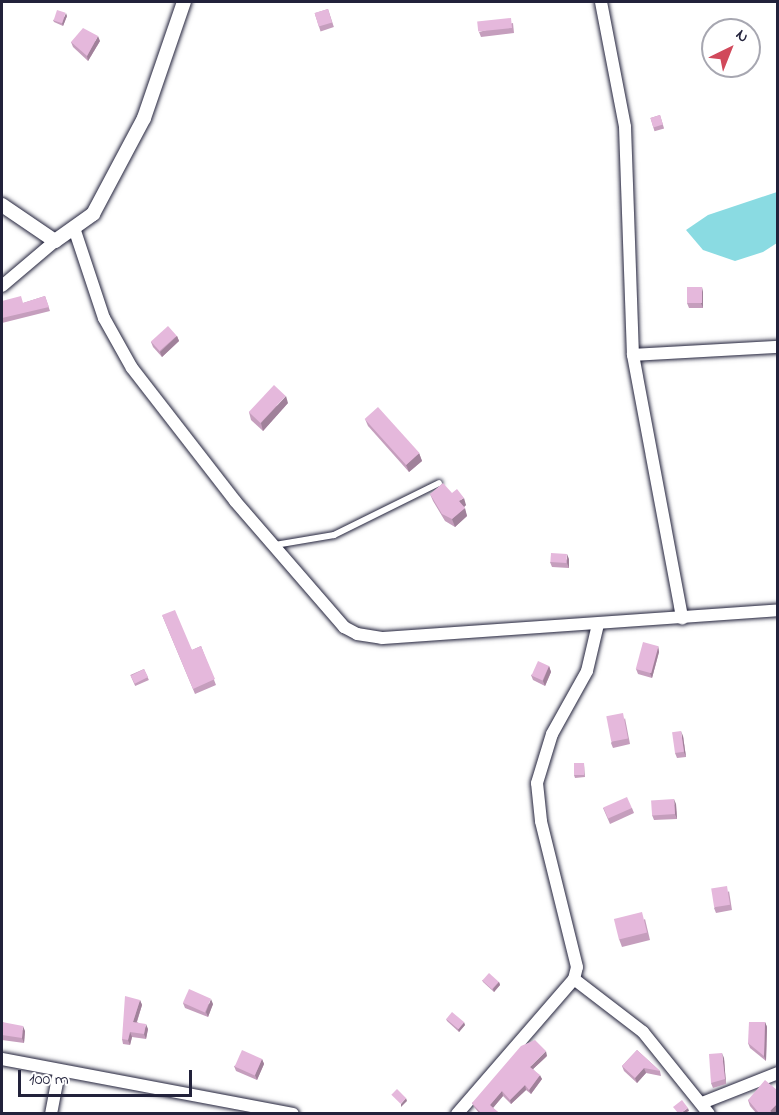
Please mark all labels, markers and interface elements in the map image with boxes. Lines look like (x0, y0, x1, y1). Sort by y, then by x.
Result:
north arrow (701, 18, 761, 78)
text: N (730, 24, 754, 49)
scale bar (21, 1058, 195, 1096)
text: 100 m (29, 1067, 69, 1093)

